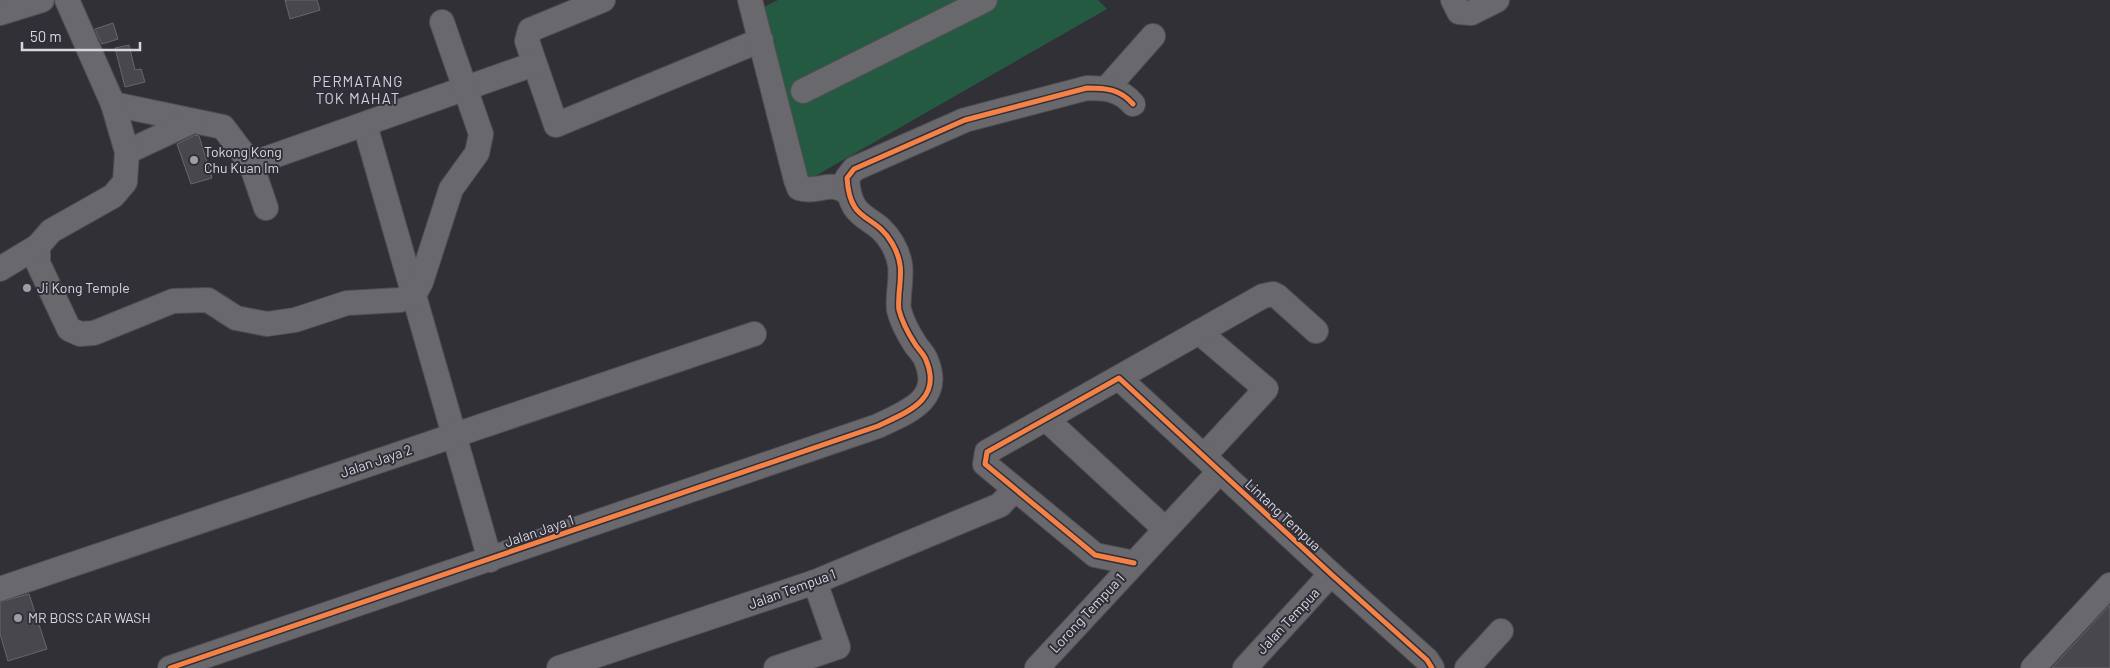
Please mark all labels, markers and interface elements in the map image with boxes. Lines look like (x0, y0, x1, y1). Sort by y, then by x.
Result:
scale bar (22, 20, 140, 52)
text: 50 m (30, 27, 62, 45)
district label: PERMATANG TOK MAHAT (312, 72, 404, 107)
place label: Tokong Kong Chu Kuan Im (204, 143, 282, 176)
marker: Tokong Kong Chu Kuan Im (188, 154, 200, 166)
place label: Ji Kong Temple (37, 279, 130, 296)
marker: Ji Kong Temple (21, 282, 33, 294)
street label: Jalan Jaya 2 (338, 440, 414, 481)
street label: Lintang Tempua (1242, 475, 1325, 554)
street label: Jalan Jaya 1 (502, 511, 576, 550)
street label: Jalan Tempua 1 (746, 565, 838, 612)
street label: Lorong Tempua 1 (1046, 569, 1128, 656)
street label: Jalan Tempua (1253, 584, 1323, 657)
place label: MR BOSS CAR WASH (28, 609, 151, 626)
marker: MR BOSS CAR WASH (12, 612, 24, 624)

